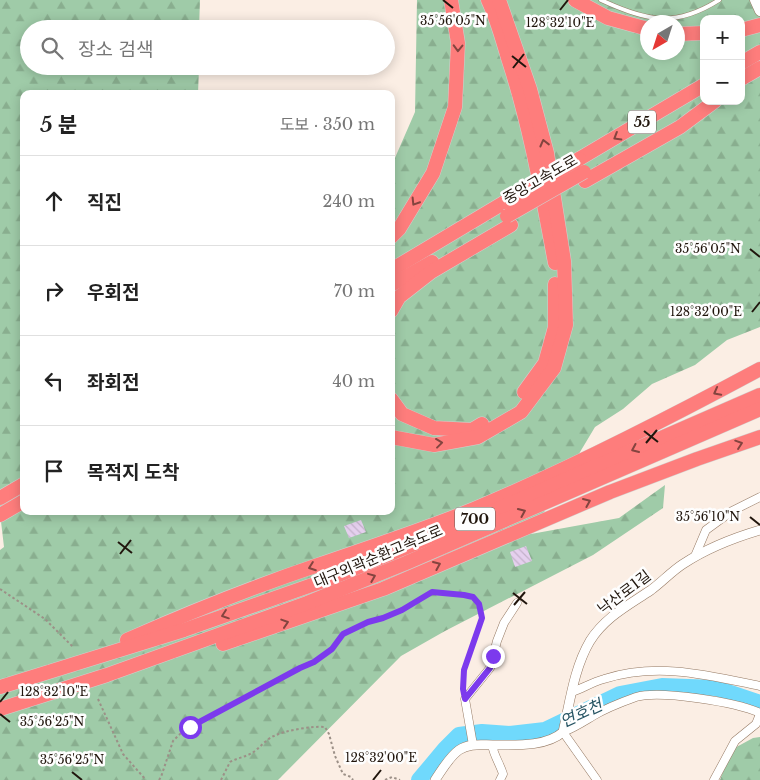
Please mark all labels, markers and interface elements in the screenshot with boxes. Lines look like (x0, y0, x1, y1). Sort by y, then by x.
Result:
text: 35°56'05"N (420, 13, 486, 28)
text: 128°32'10"E (526, 15, 595, 30)
north arrow (640, 15, 685, 60)
map controls (700, 15, 745, 105)
button: + (700, 15, 745, 60)
search box (20, 20, 395, 75)
icon: search (38, 34, 66, 62)
text: 장소 검색 (78, 38, 153, 61)
one-way arrow (453, 44, 463, 52)
button: − (700, 60, 745, 105)
road number: 55 (628, 110, 656, 134)
text: 5 분 (40, 112, 77, 138)
text: 도보 · 350 m (280, 114, 375, 134)
one-way arrow (613, 130, 622, 140)
one-way arrow (539, 138, 550, 147)
street label: 중앙고속도로 (499, 150, 581, 208)
icon: ahead (40, 187, 68, 215)
text: 직진 (87, 191, 122, 214)
text: 240 m (323, 191, 375, 211)
one-way arrow (412, 197, 422, 206)
text: 35°56'05"N (675, 241, 741, 256)
icon: right (40, 277, 68, 305)
text: 우회전 (87, 281, 139, 304)
text: 70 m (334, 281, 375, 301)
text: 128°32'00"E (670, 304, 742, 319)
icon: left (40, 367, 68, 395)
text: 좌회전 (87, 371, 139, 394)
text: 40 m (332, 371, 375, 391)
one-way arrow (713, 386, 722, 396)
one-way arrow (436, 438, 444, 449)
one-way arrow (734, 440, 742, 450)
one-way arrow (631, 442, 640, 453)
icon: arrive (40, 457, 68, 485)
text: 목적지 도착 (87, 461, 179, 484)
one-way arrow (582, 498, 591, 508)
road number: 700 (455, 508, 495, 530)
one-way arrow (517, 508, 526, 519)
text: 35°56'10"N (676, 509, 740, 524)
street label: 대구외곽순환고속도로 (311, 520, 445, 592)
one-way arrow (308, 561, 316, 571)
one-way arrow (432, 561, 441, 572)
street label: 낙산로1길 (594, 566, 654, 618)
one-way arrow (367, 572, 376, 583)
one-way arrow (221, 609, 230, 619)
one-way arrow (281, 619, 289, 629)
route end (482, 645, 505, 668)
text: 128°32'10"E (20, 684, 89, 699)
water label: 연호천 (557, 694, 607, 731)
text: 35°56'25"N (20, 714, 84, 729)
route start (179, 716, 202, 739)
text: 128°32'00"E (345, 750, 417, 765)
text: 35°56'25"N (40, 752, 104, 767)

